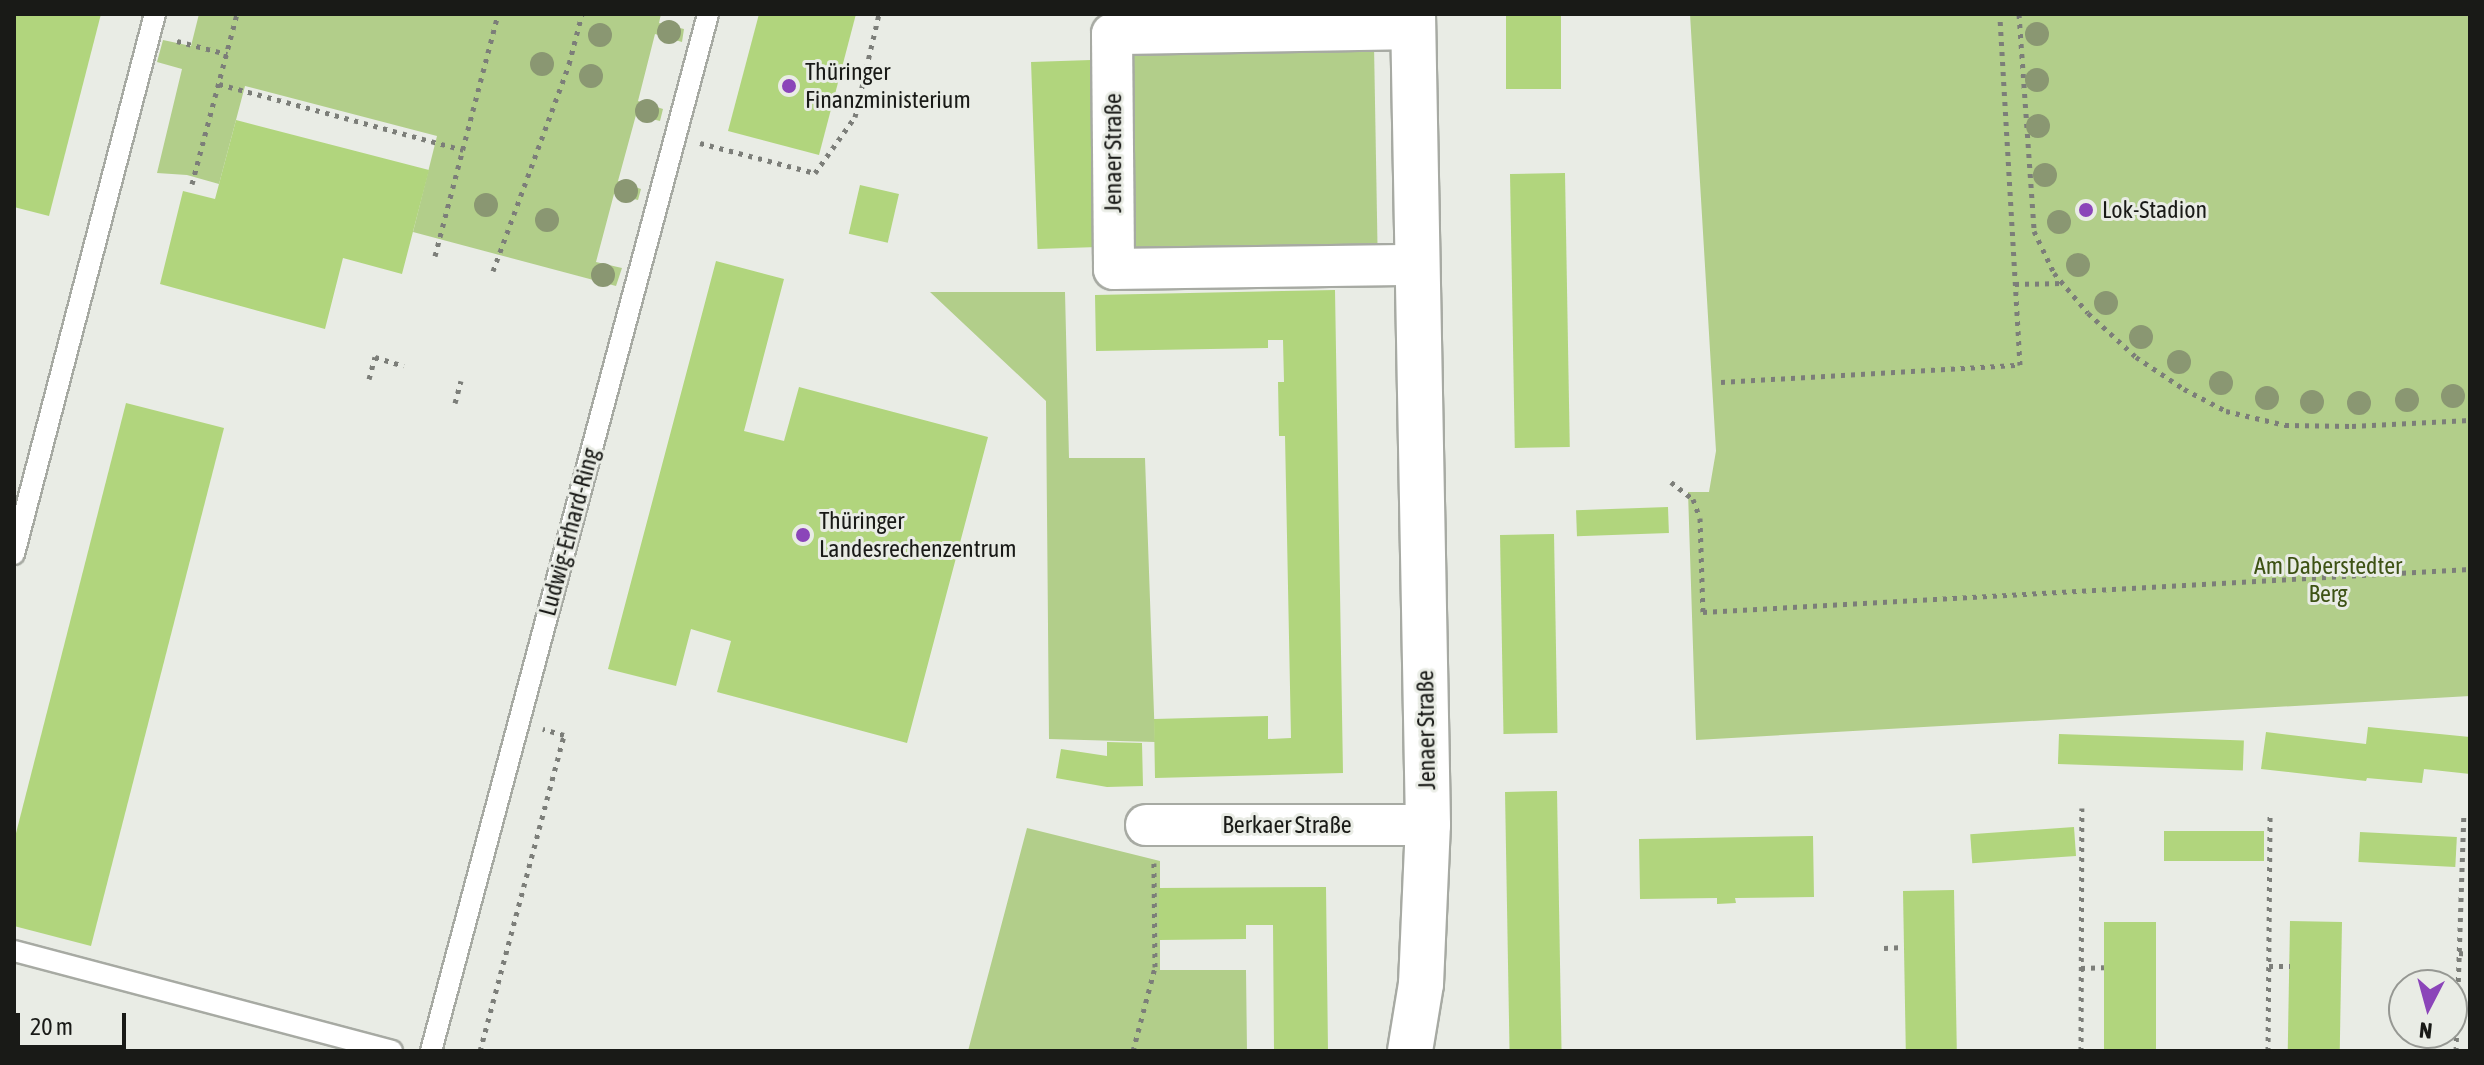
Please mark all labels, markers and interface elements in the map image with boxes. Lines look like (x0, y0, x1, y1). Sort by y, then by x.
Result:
place label: Thüringer Finanzministerium (805, 58, 971, 114)
marker: Thüringer Finanzministerium (780, 77, 798, 95)
street label: Jenaer Straße (1099, 93, 1127, 213)
place label: Lok-Stadion (2102, 196, 2207, 224)
marker: Lok-Stadion (2077, 201, 2095, 219)
street label: Ludwig-Erhard-Ring (533, 445, 605, 619)
place label: Thüringer Landesrechenzentrum (819, 507, 1017, 563)
marker: Thüringer Landesrechenzentrum (794, 526, 812, 544)
park label: Am Daberstedter Berg (2254, 552, 2402, 608)
street label: Jenaer Straße (1411, 670, 1441, 790)
street label: Berkaer Straße (1222, 811, 1352, 839)
north arrow (2388, 969, 2468, 1049)
scale bar (20, 997, 130, 1047)
text: 20 m (30, 1013, 73, 1040)
text: N (2418, 1017, 2434, 1044)

